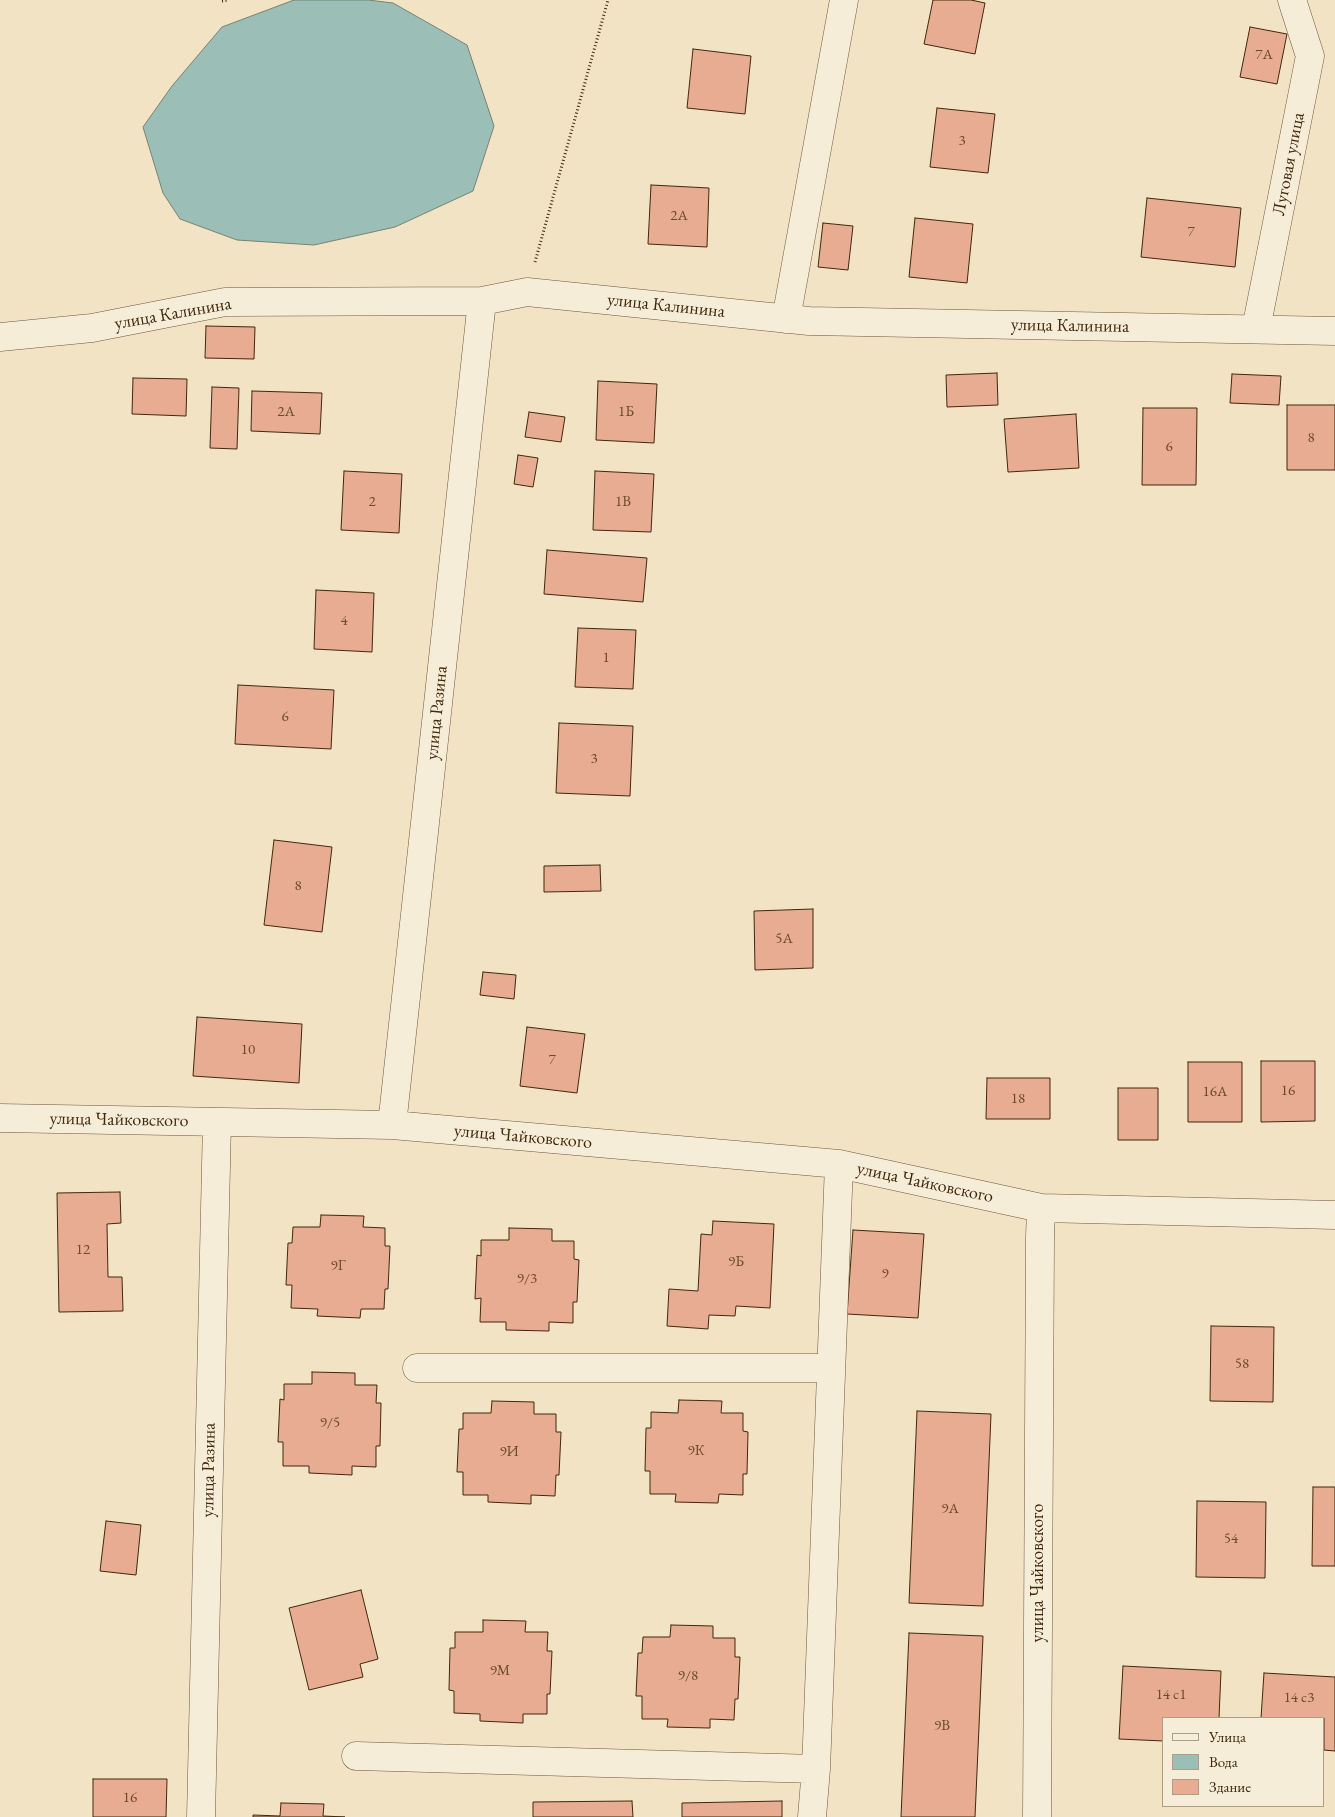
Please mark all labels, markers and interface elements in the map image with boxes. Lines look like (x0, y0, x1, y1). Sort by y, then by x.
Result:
house number: 7А (1255, 46, 1273, 64)
street label: Луговая улица (1268, 111, 1310, 217)
house number: 3 (958, 132, 966, 150)
house number: 2А (670, 207, 688, 225)
house number: 7 (1187, 223, 1195, 241)
street label: улица Калинина (606, 289, 726, 323)
street label: улица Калинина (113, 293, 233, 335)
street label: улица Калинина (1011, 314, 1129, 338)
house number: 2А (277, 403, 295, 421)
house number: 1Б (618, 403, 634, 421)
house number: 8 (1307, 429, 1315, 447)
house number: 6 (1165, 438, 1173, 456)
house number: 2 (368, 493, 376, 511)
house number: 1В (615, 493, 631, 511)
house number: 4 (340, 612, 348, 630)
house number: 1 (602, 649, 610, 667)
street label: улица Разина (421, 665, 453, 761)
house number: 6 (281, 708, 289, 726)
house number: 3 (590, 750, 598, 768)
house number: 8 (294, 877, 302, 895)
house number: 5А (775, 930, 793, 948)
house number: 10 (241, 1041, 255, 1059)
house number: 7 (548, 1051, 556, 1069)
house number: 16 (1281, 1082, 1295, 1100)
house number: 16А (1203, 1083, 1227, 1101)
house number: 18 (1011, 1090, 1025, 1108)
street label: улица Чайковского (49, 1108, 189, 1132)
street label: улица Чайковского (453, 1120, 593, 1154)
street label: улица Чайковского (855, 1158, 995, 1208)
house number: 12 (76, 1241, 90, 1259)
house number: 9Б (728, 1253, 744, 1271)
house number: 9Г (331, 1257, 345, 1275)
house number: 9 (881, 1265, 889, 1283)
house number: 9/3 (517, 1270, 537, 1288)
house number: 58 (1235, 1355, 1249, 1373)
house number: 9/5 (320, 1414, 340, 1432)
street label: улица Разина (197, 1423, 221, 1517)
house number: 9К (687, 1442, 705, 1460)
house number: 9И (499, 1443, 519, 1461)
house number: 9А (941, 1500, 959, 1518)
street label: улица Чайковского (1027, 1504, 1049, 1642)
house number: 54 (1224, 1530, 1238, 1548)
house number: 9М (490, 1662, 510, 1680)
house number: 9/8 (678, 1667, 698, 1685)
house number: 14 с1 (1156, 1686, 1186, 1704)
house number: 14 с3 (1284, 1689, 1314, 1707)
house number: 9В (934, 1717, 950, 1735)
legend (1162, 1717, 1325, 1807)
text: Улица (1209, 1727, 1246, 1746)
text: Вода (1209, 1752, 1238, 1771)
text: Здание (1209, 1777, 1251, 1796)
house number: 16 (123, 1789, 137, 1807)

